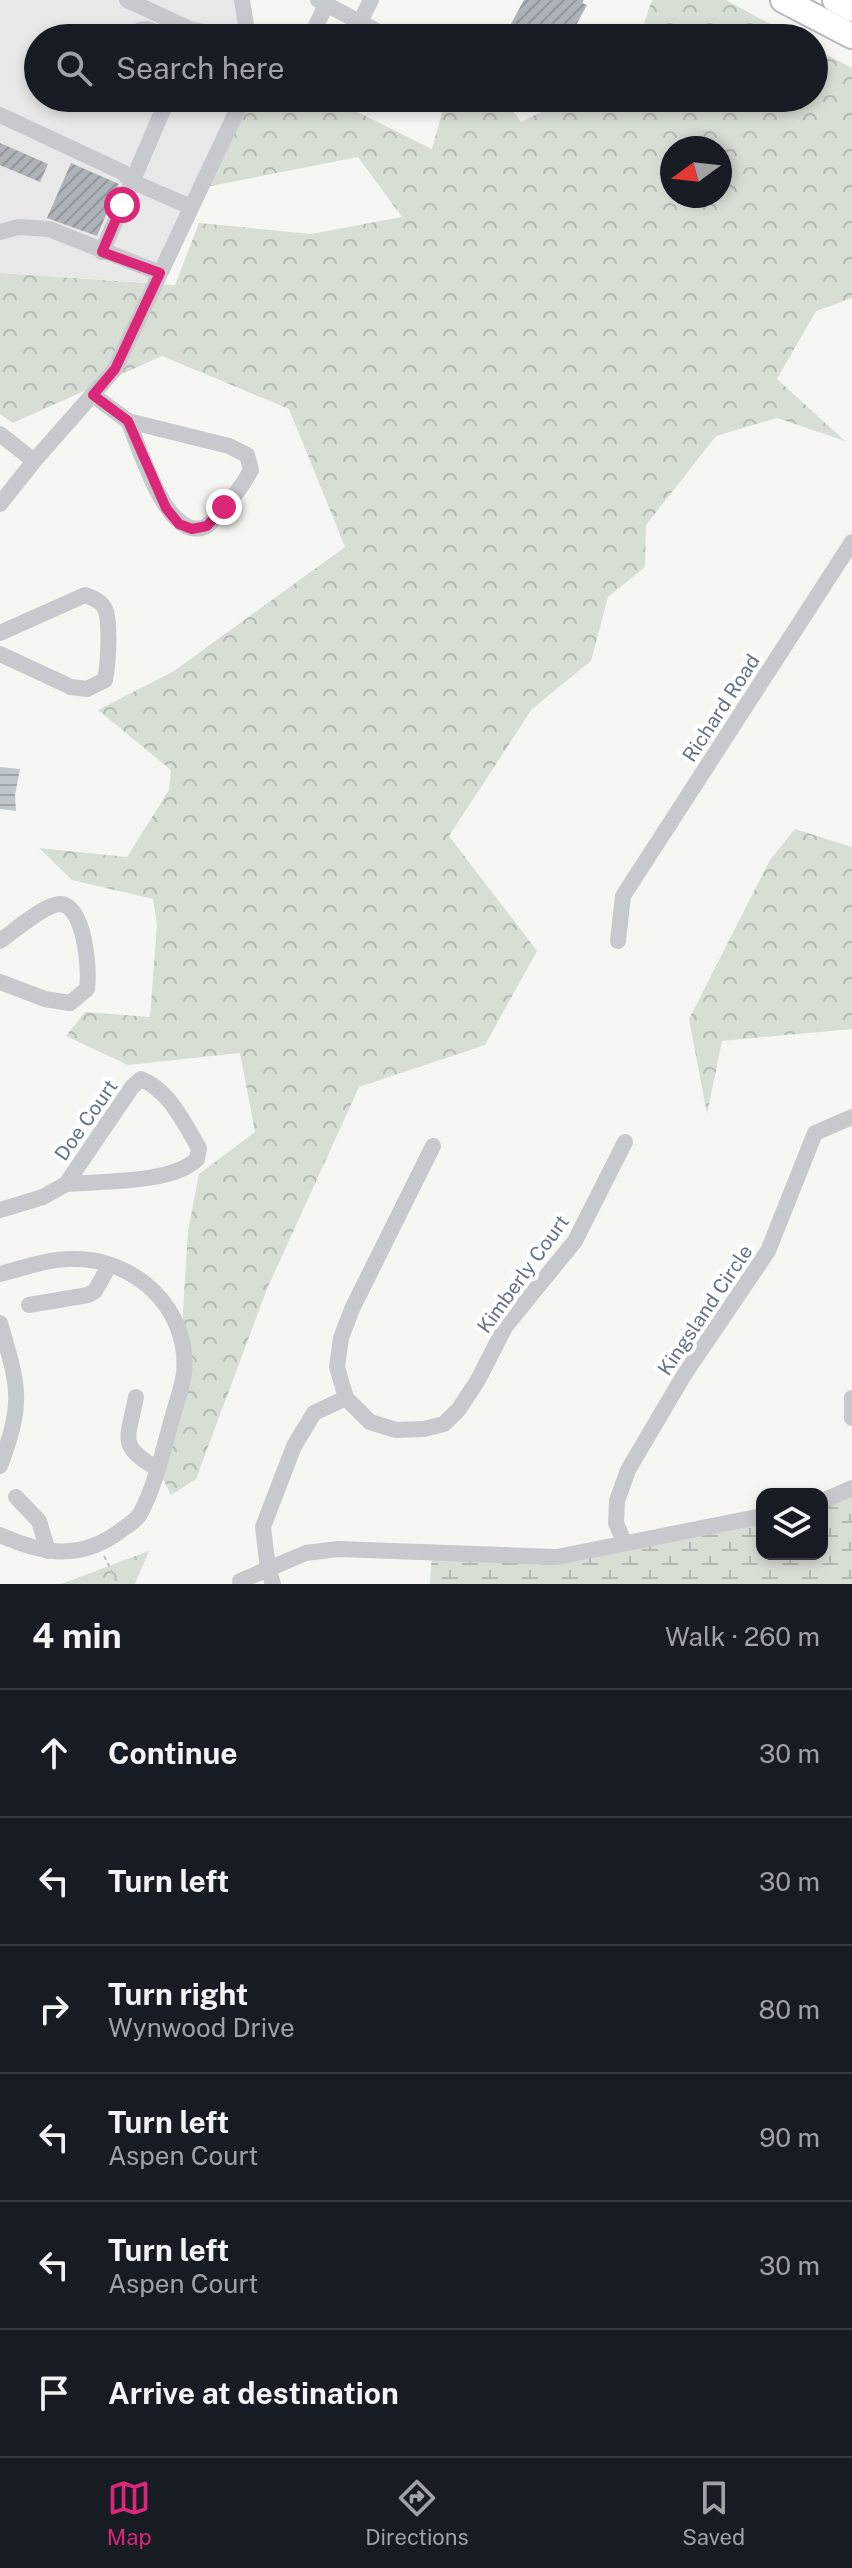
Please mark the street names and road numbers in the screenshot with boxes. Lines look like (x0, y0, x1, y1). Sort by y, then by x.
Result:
street label: Richard Road (677, 650, 765, 766)
street label: Doe Court (49, 1075, 123, 1165)
street label: Kimberly Court (472, 1210, 574, 1338)
street label: Kingsland Circle (653, 1240, 757, 1380)

